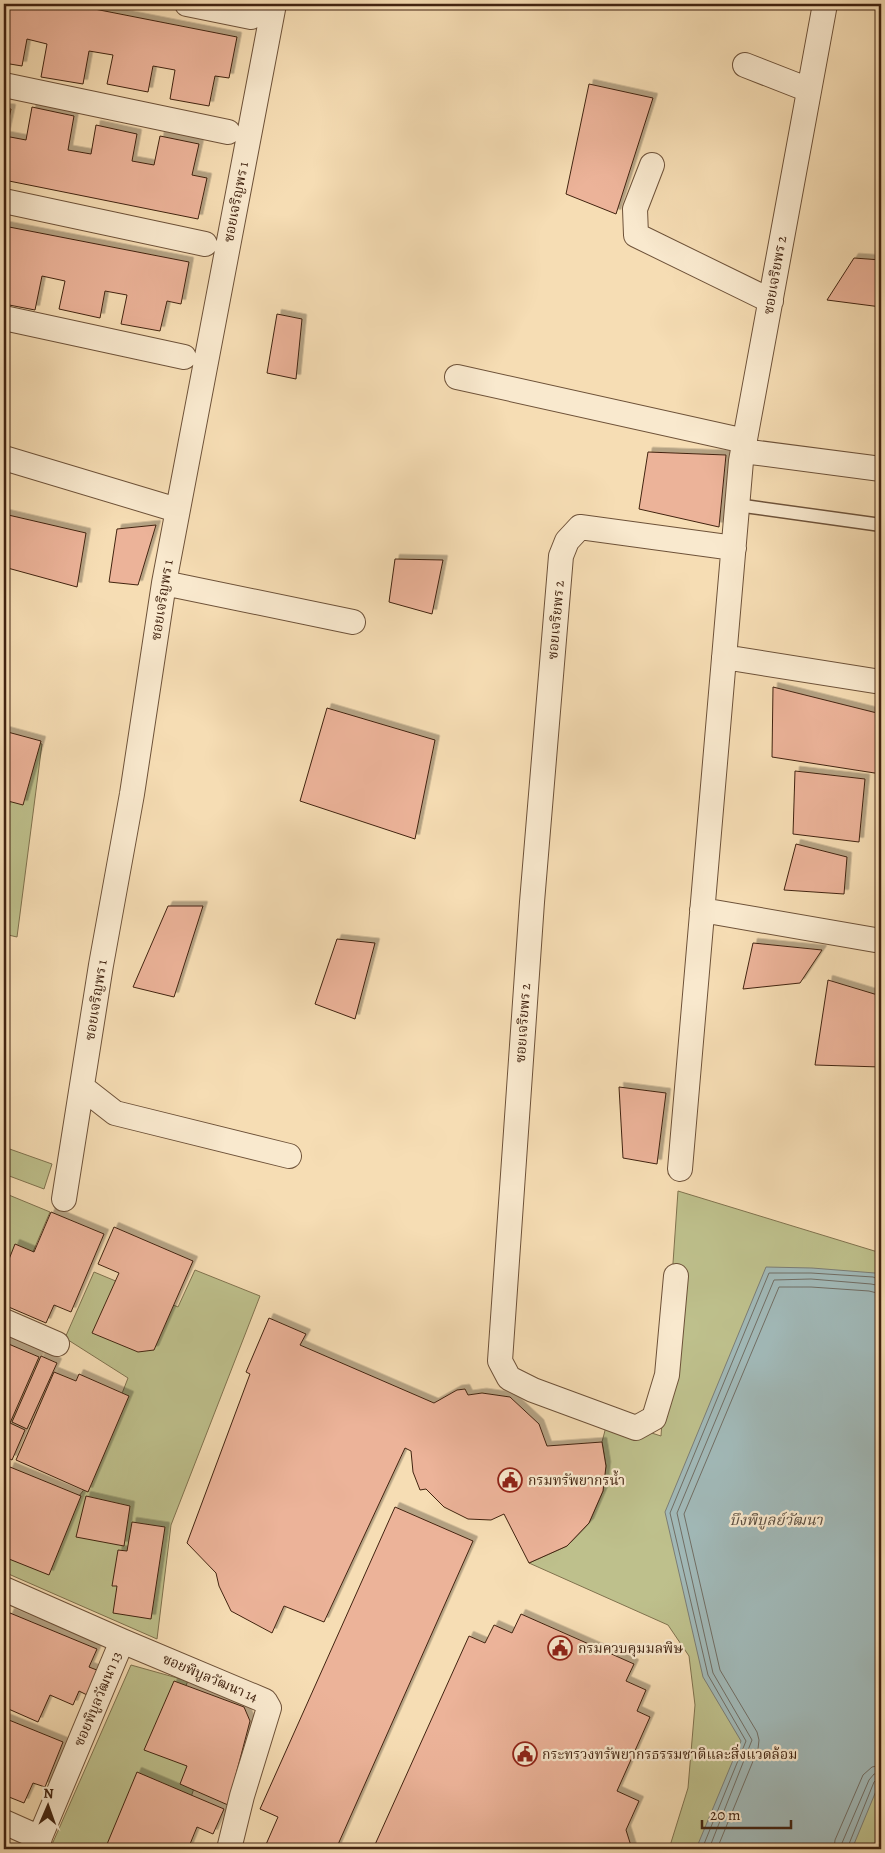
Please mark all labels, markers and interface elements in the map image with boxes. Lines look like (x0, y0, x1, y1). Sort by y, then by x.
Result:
street label: ซอยเจริญพร 1 (219, 160, 253, 244)
street label: ซอยเจริยพร 2 (759, 234, 791, 316)
street label: ซอยเจริญพร 1 (146, 558, 178, 642)
street label: ซอยเจริยพร 2 (543, 579, 569, 660)
street label: ซอยเจริญพร 1 (80, 958, 112, 1042)
street label: ซอยเจริยพร 2 (511, 982, 535, 1063)
public building icon: กรมทรัพยากรน้ำ (497, 1467, 523, 1493)
place label: กรมทรัพยากรน้ำ (528, 1470, 625, 1490)
water label: บึงพิบูลย์วัฒนา (729, 1510, 823, 1530)
public building icon: กรมควบคุมมลพิษ (547, 1635, 573, 1661)
place label: กรมควบคุมมลพิษ (578, 1639, 683, 1658)
street label: ซอยพิบูลวัฒนา 13 (69, 1649, 127, 1749)
street label: ซอยพิบูลวัฒนา 14 (159, 1649, 261, 1707)
public building icon: กระทรวงทรัพยากรธรรมชาติและสิ่งแวดล้อม (512, 1741, 538, 1767)
place label: กระทรวงทรัพยากรธรรมชาติและสิ่งแวดล้อม (542, 1744, 797, 1764)
north arrow (22, 1780, 72, 1830)
text: N (43, 1784, 54, 1803)
scale bar (702, 1798, 791, 1830)
text: 20 m (710, 1805, 741, 1825)

